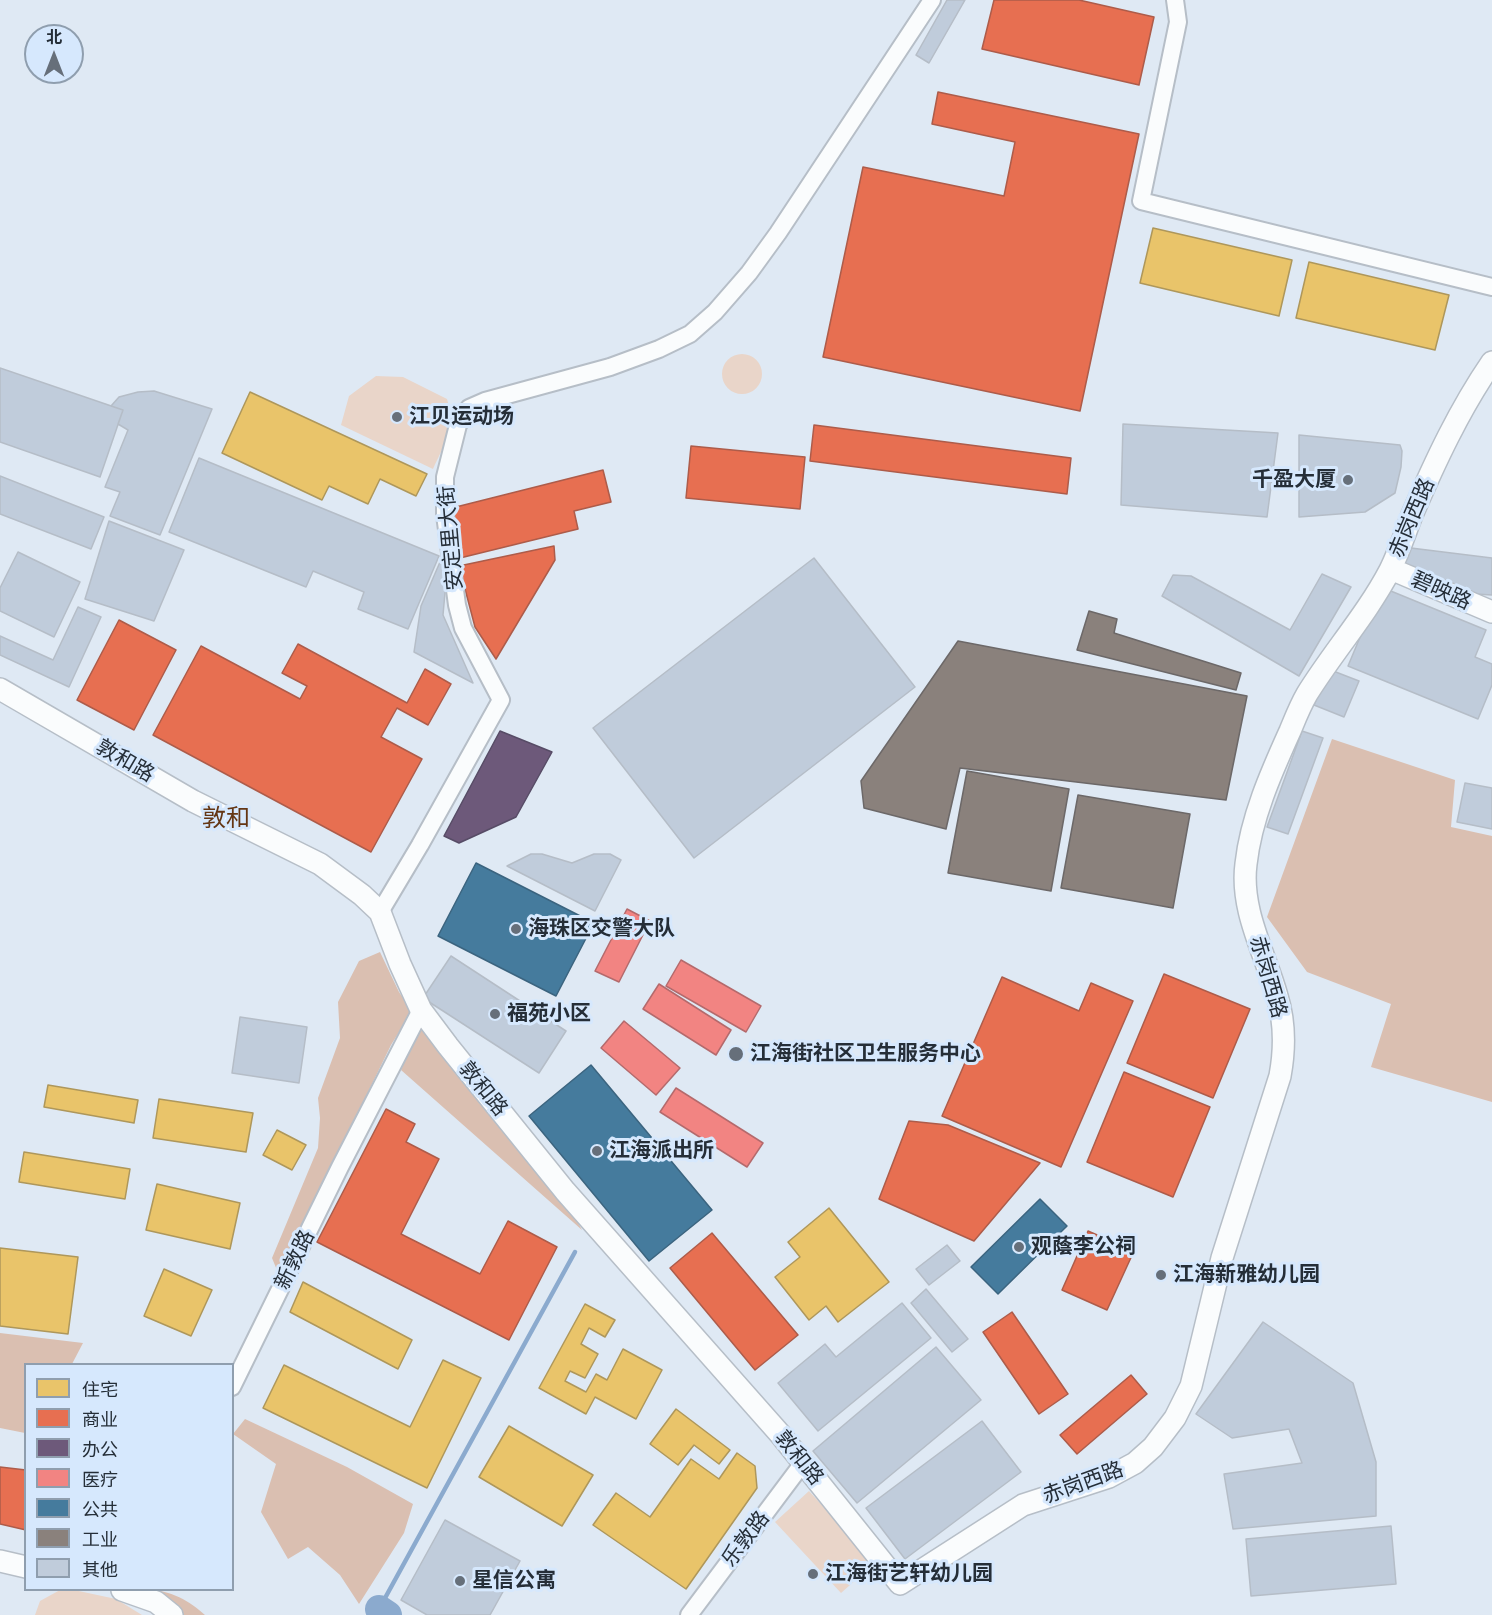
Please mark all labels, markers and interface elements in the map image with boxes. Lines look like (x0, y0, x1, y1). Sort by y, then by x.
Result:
north arrow (24, 24, 84, 84)
text: 北 (46, 30, 62, 46)
place label: 江贝运动场 (409, 404, 514, 430)
marker: 江贝运动场 (390, 410, 404, 424)
place label: 千盈大厦 (1252, 467, 1336, 493)
marker: 千盈大厦 (1341, 473, 1355, 487)
street label: 赤岗西路 (1384, 474, 1440, 562)
street label: 安定里大街 (434, 485, 468, 591)
street label: 碧映路 (1407, 567, 1475, 615)
street label: 敦和路 (91, 734, 159, 788)
district label: 敦和 (202, 805, 250, 833)
place label: 海珠区交警大队 (528, 916, 675, 942)
marker: 海珠区交警大队 (509, 922, 523, 936)
street label: 赤岗西路 (1244, 933, 1292, 1021)
place label: 福苑小区 (507, 1001, 591, 1027)
marker: 福苑小区 (488, 1007, 502, 1021)
place label: 江海街社区卫生服务中心 (750, 1041, 981, 1067)
marker: 江海街社区卫生服务中心 (727, 1045, 745, 1063)
street label: 敦和路 (453, 1057, 513, 1121)
place label: 江海派出所 (609, 1138, 714, 1164)
marker: 江海派出所 (590, 1144, 604, 1158)
street label: 新敦路 (270, 1226, 320, 1294)
place label: 观蔭李公祠 (1031, 1234, 1136, 1260)
marker: 观蔭李公祠 (1012, 1240, 1026, 1254)
place label: 江海新雅幼儿园 (1173, 1262, 1320, 1288)
marker: 江海新雅幼儿园 (1154, 1268, 1168, 1282)
legend (24, 1363, 234, 1591)
text: 住宅 (82, 1382, 118, 1400)
text: 商业 (82, 1412, 118, 1430)
street label: 敦和路 (769, 1426, 829, 1490)
text: 办公 (82, 1442, 118, 1460)
street label: 赤岗西路 (1039, 1457, 1127, 1509)
text: 医疗 (82, 1472, 118, 1490)
text: 公共 (82, 1502, 118, 1520)
street label: 乐敦路 (717, 1506, 775, 1572)
text: 工业 (82, 1532, 118, 1550)
place label: 江海街艺轩幼儿园 (825, 1561, 993, 1587)
text: 其他 (82, 1562, 118, 1580)
marker: 江海街艺轩幼儿园 (806, 1567, 820, 1581)
place label: 星信公寓 (472, 1568, 556, 1594)
marker: 星信公寓 (453, 1574, 467, 1588)

